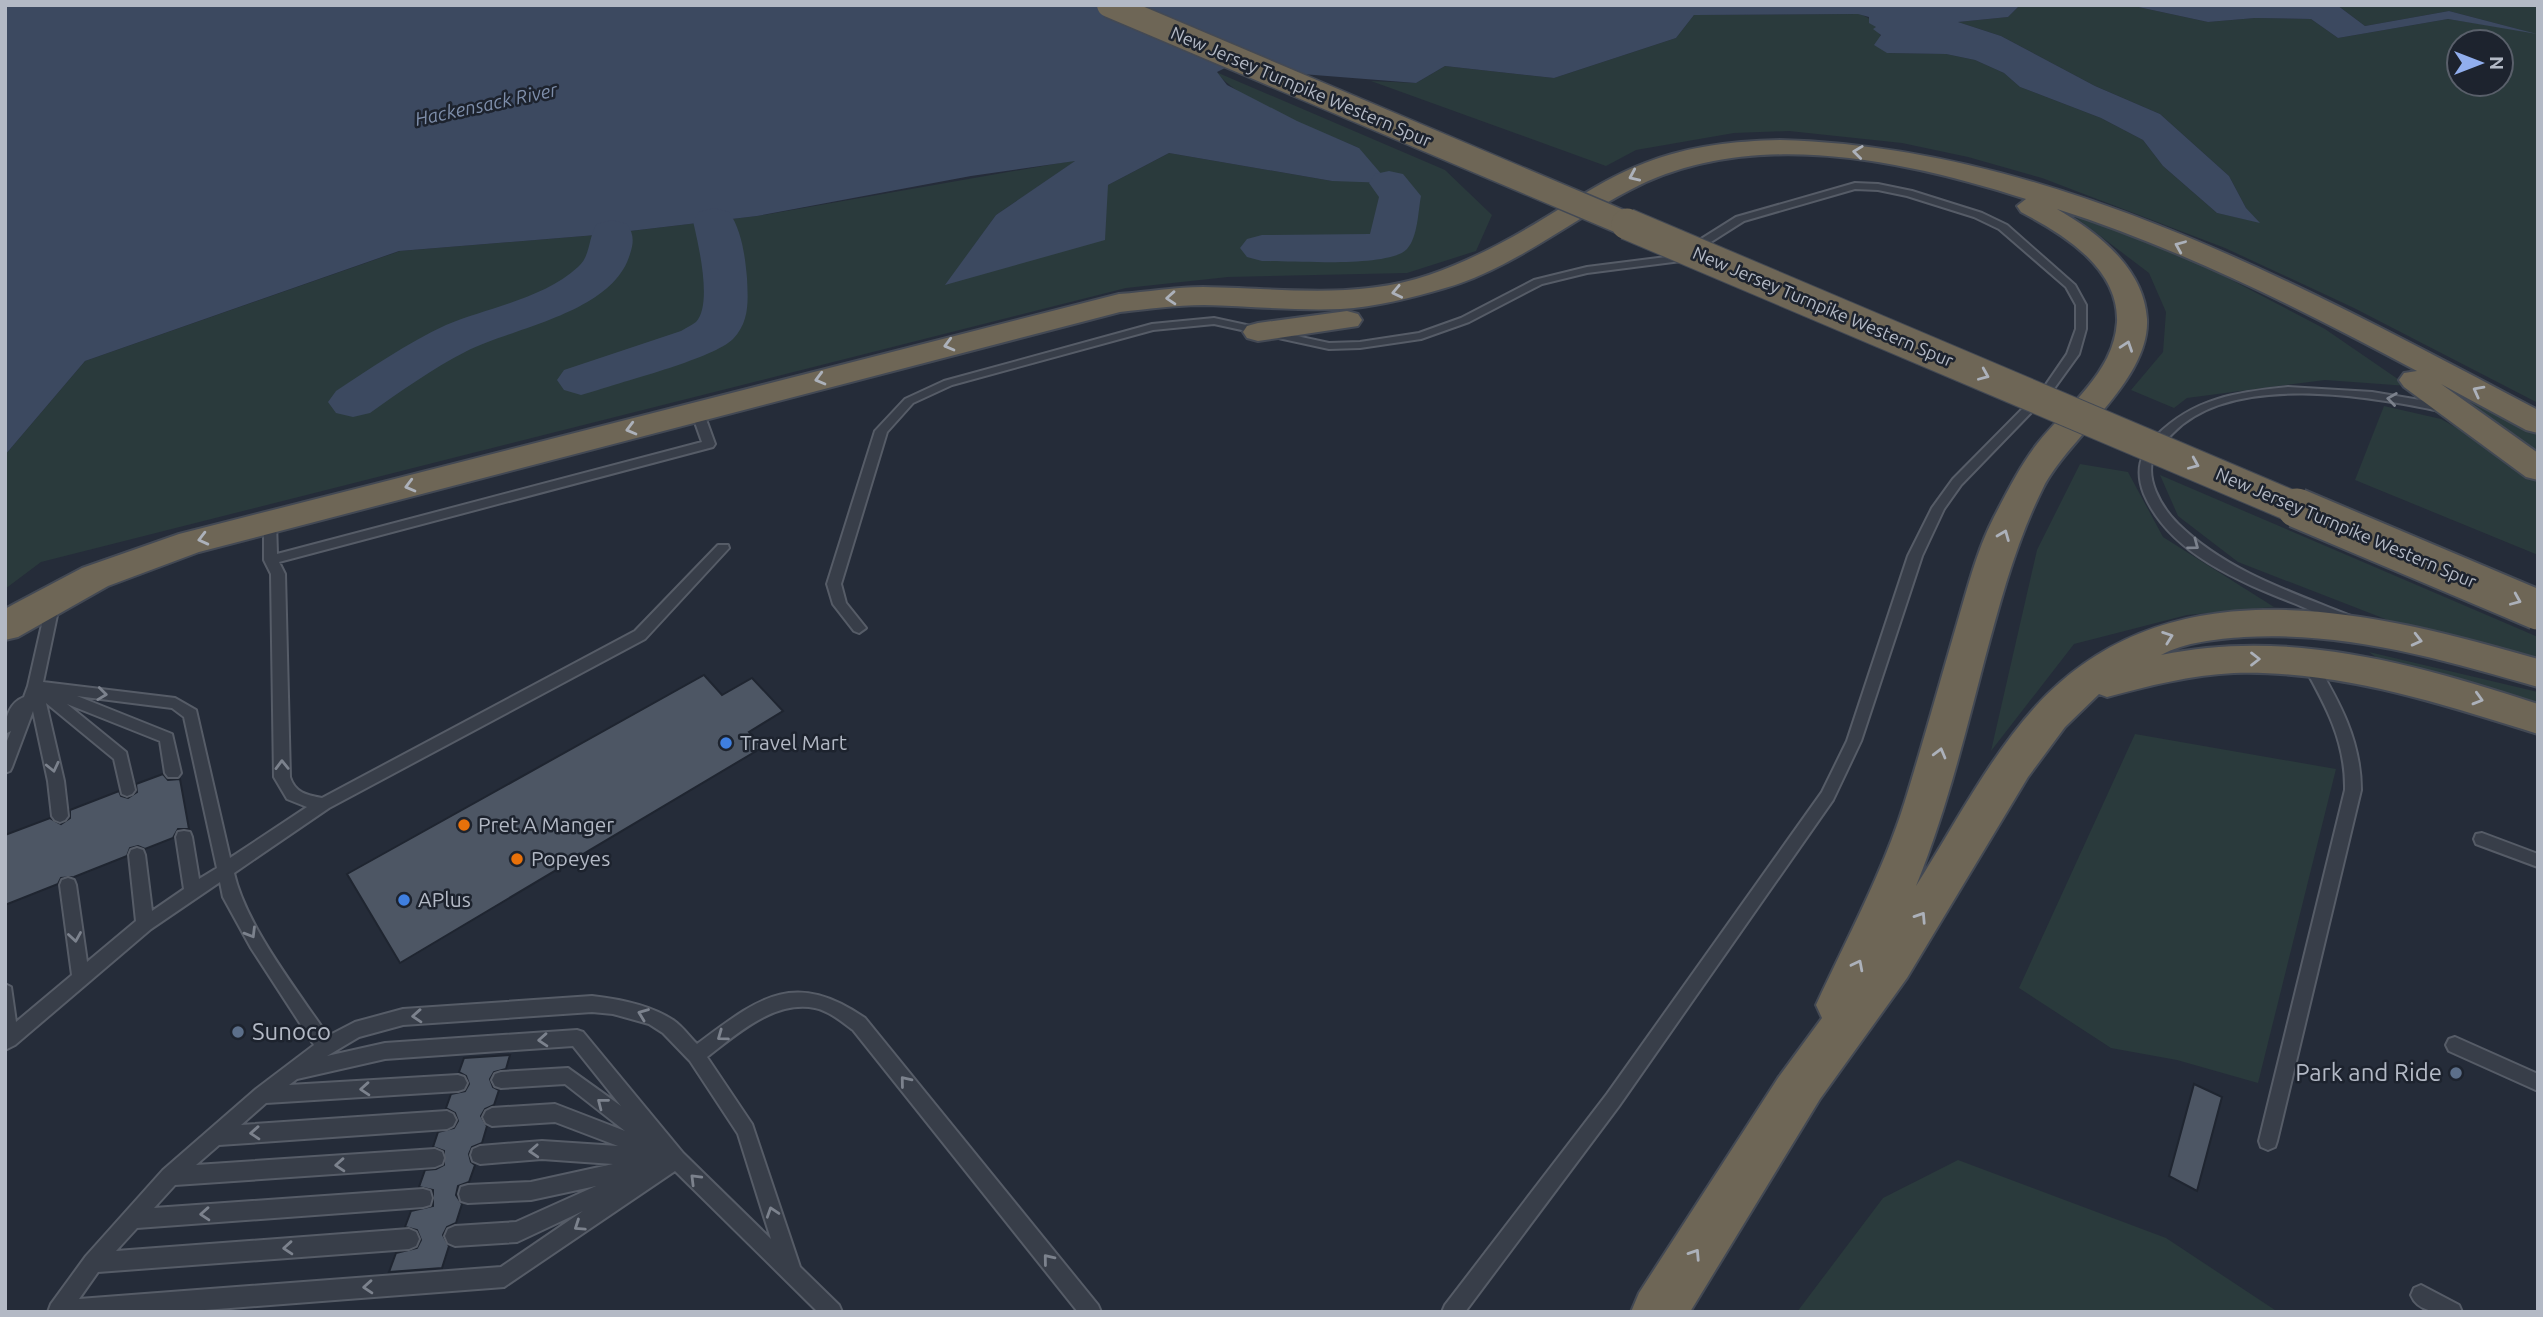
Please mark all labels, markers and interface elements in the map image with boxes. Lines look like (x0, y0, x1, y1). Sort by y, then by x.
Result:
street label: New Jersey Turnpike Western Spur (1168, 22, 1435, 150)
north arrow (2445, 28, 2515, 98)
text: N (2486, 56, 2508, 70)
water label: Hackensack River (413, 78, 560, 130)
one-way arrow (1852, 145, 1863, 160)
one-way arrow (1629, 168, 1641, 182)
one-way arrow (2175, 240, 2187, 254)
street label: New Jersey Turnpike Western Spur (1690, 242, 1957, 370)
one-way arrow (1391, 284, 1403, 298)
one-way arrow (1165, 290, 1176, 305)
one-way arrow (943, 337, 955, 352)
one-way arrow (2119, 341, 2133, 353)
one-way arrow (1978, 367, 1990, 381)
one-way arrow (814, 371, 826, 385)
one-way arrow (2472, 385, 2485, 399)
one-way arrow (2386, 392, 2398, 407)
one-way arrow (625, 421, 637, 435)
one-way arrow (2187, 456, 2199, 470)
street label: New Jersey Turnpike Western Spur (2213, 463, 2480, 591)
one-way arrow (405, 478, 417, 492)
one-way arrow (1995, 530, 2009, 542)
one-way arrow (197, 531, 209, 545)
one-way arrow (2186, 536, 2199, 549)
one-way arrow (2510, 592, 2522, 606)
one-way arrow (2161, 631, 2173, 645)
one-way arrow (2411, 632, 2423, 646)
one-way arrow (2250, 651, 2261, 667)
one-way arrow (97, 687, 108, 702)
one-way arrow (2472, 690, 2484, 705)
place label: Travel Mart (740, 730, 847, 754)
marker: Travel Mart (718, 735, 734, 751)
one-way arrow (1932, 748, 1946, 760)
one-way arrow (274, 759, 290, 769)
one-way arrow (45, 761, 60, 773)
place label: Pret A Manger (478, 812, 614, 836)
marker: Pret A Manger (456, 817, 472, 833)
place label: Popeyes (531, 846, 610, 870)
marker: Popeyes (509, 851, 525, 867)
place label: APlus (418, 887, 471, 911)
marker: APlus (396, 892, 412, 908)
one-way arrow (1912, 912, 1925, 925)
one-way arrow (242, 925, 255, 938)
one-way arrow (67, 931, 82, 943)
one-way arrow (1850, 960, 1864, 972)
one-way arrow (637, 1008, 649, 1022)
one-way arrow (411, 1009, 422, 1024)
place label: Sunoco (252, 1018, 331, 1045)
marker: Sunoco (230, 1024, 246, 1040)
one-way arrow (718, 1027, 730, 1040)
one-way arrow (537, 1032, 548, 1047)
place label: Park and Ride (2295, 1059, 2442, 1086)
marker: Park and Ride (2448, 1065, 2464, 1081)
one-way arrow (901, 1077, 913, 1090)
one-way arrow (359, 1081, 370, 1096)
one-way arrow (598, 1098, 610, 1111)
one-way arrow (249, 1125, 260, 1140)
one-way arrow (529, 1143, 540, 1158)
one-way arrow (334, 1157, 345, 1172)
one-way arrow (691, 1174, 704, 1187)
one-way arrow (199, 1206, 210, 1221)
one-way arrow (766, 1206, 780, 1218)
one-way arrow (574, 1218, 587, 1230)
one-way arrow (282, 1240, 293, 1255)
one-way arrow (1687, 1249, 1700, 1262)
one-way arrow (1043, 1254, 1056, 1266)
one-way arrow (362, 1279, 373, 1294)

